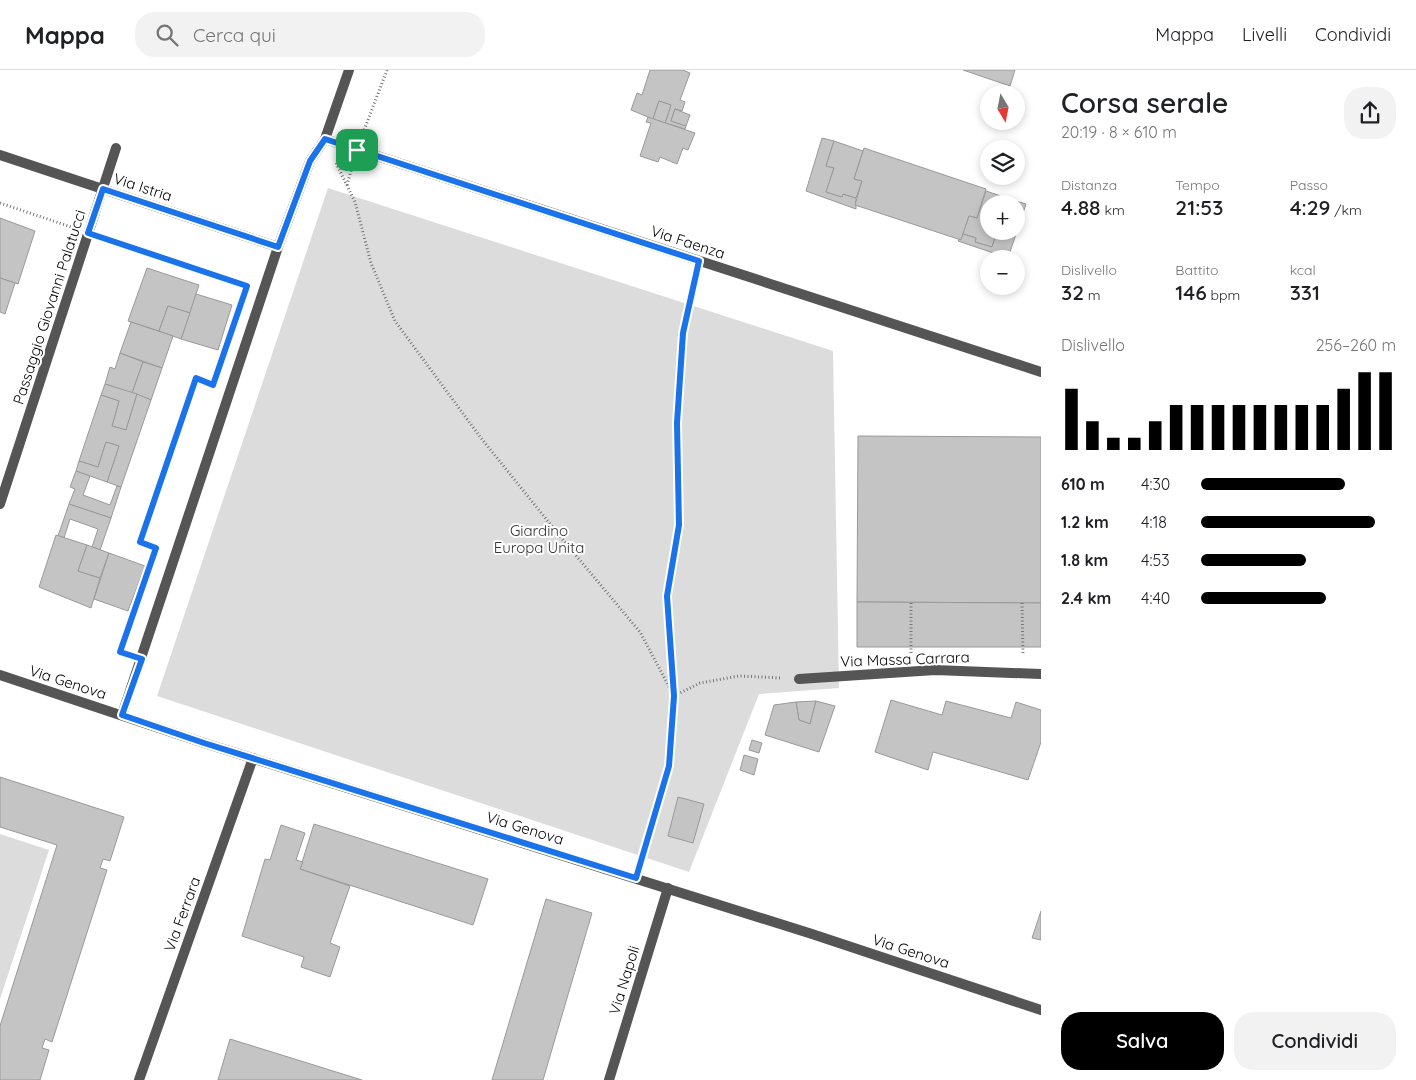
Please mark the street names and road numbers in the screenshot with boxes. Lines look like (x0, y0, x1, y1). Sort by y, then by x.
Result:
street label: Via Istria (111, 169, 175, 205)
street label: Passaggio Giovanni Palatucci (9, 207, 89, 407)
street label: Via Faenza (648, 221, 728, 263)
street label: Via Massa Carrara (840, 647, 970, 671)
street label: Via Genova (27, 661, 109, 703)
street label: Via Genova (484, 807, 566, 849)
street label: Via Ferrara (160, 874, 204, 954)
street label: Via Genova (870, 930, 952, 972)
street label: Via Napoli (605, 943, 643, 1017)

